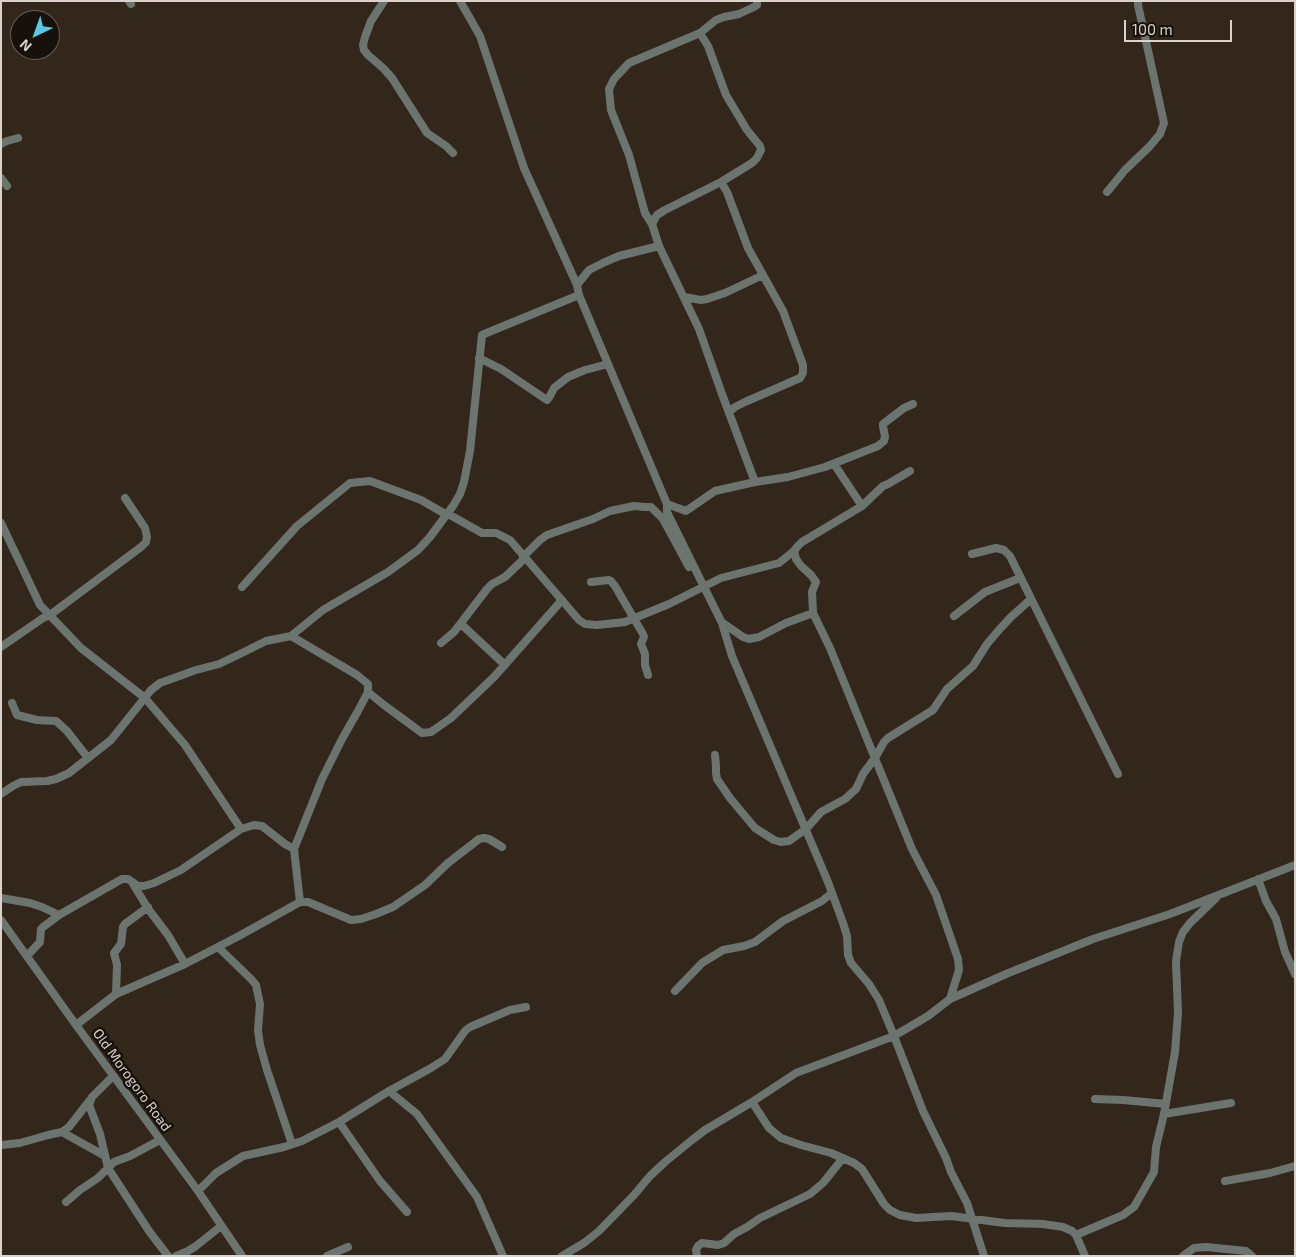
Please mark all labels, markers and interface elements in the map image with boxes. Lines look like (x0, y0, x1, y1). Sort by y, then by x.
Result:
north arrow (10, 10, 60, 60)
scale bar (1126, 10, 1234, 42)
text: 100 m (1132, 20, 1173, 38)
text: N (16, 36, 35, 55)
street label: Old Morogoro Road (89, 1025, 175, 1135)

